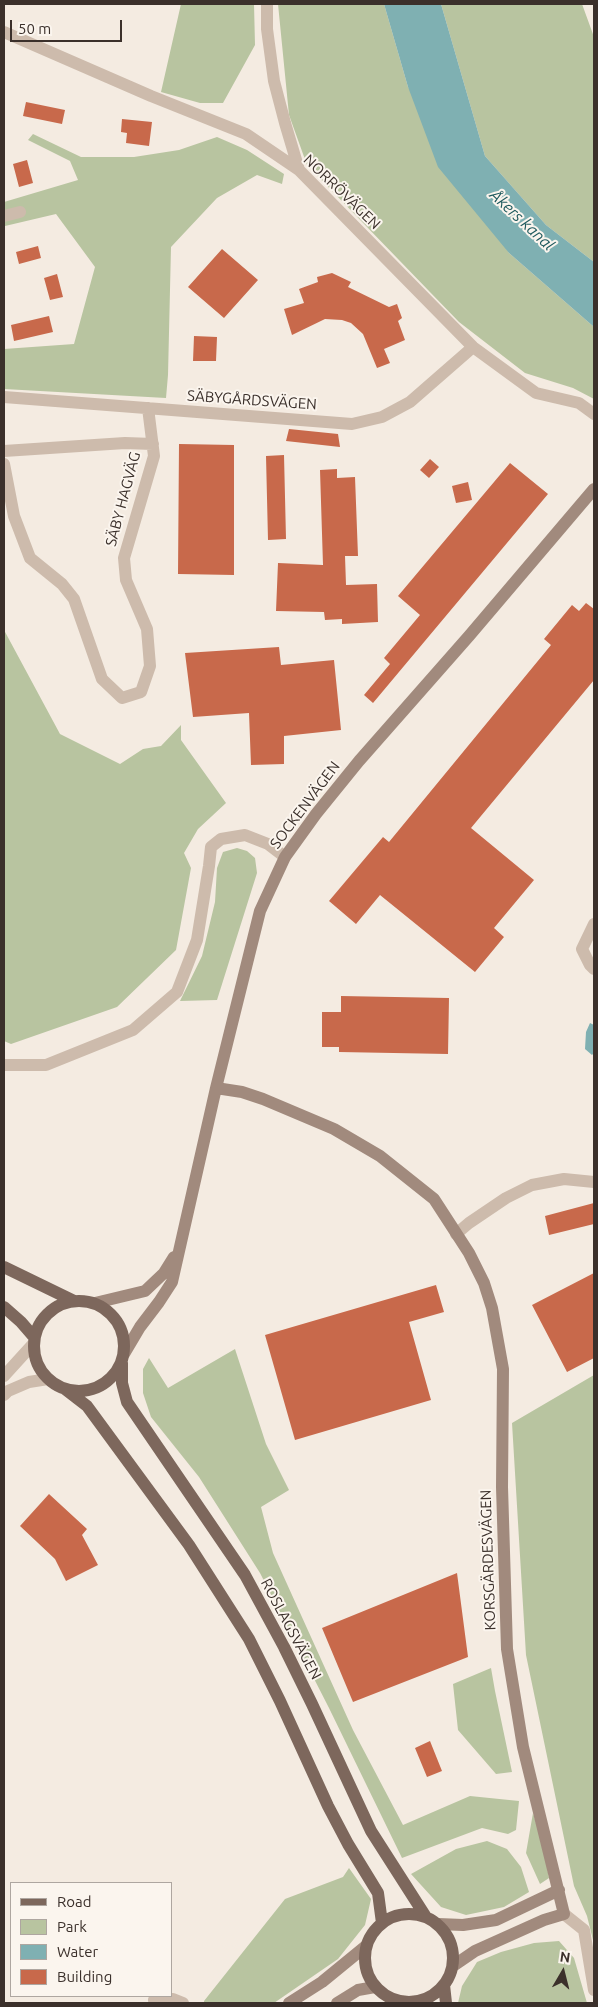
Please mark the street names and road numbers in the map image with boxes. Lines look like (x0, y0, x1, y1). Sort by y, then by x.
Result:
street label: NORRÖVÄGEN (300, 151, 384, 233)
street label: SÄBYGÅRDSVÄGEN (187, 386, 317, 414)
street label: SÄBY HAGVÄG (102, 450, 144, 548)
street label: SOCKENVÄGEN (266, 758, 344, 852)
street label: KORSGÄRDESVÄGEN (477, 1489, 499, 1631)
street label: ROSLAGSVÄGEN (257, 1575, 325, 1683)

